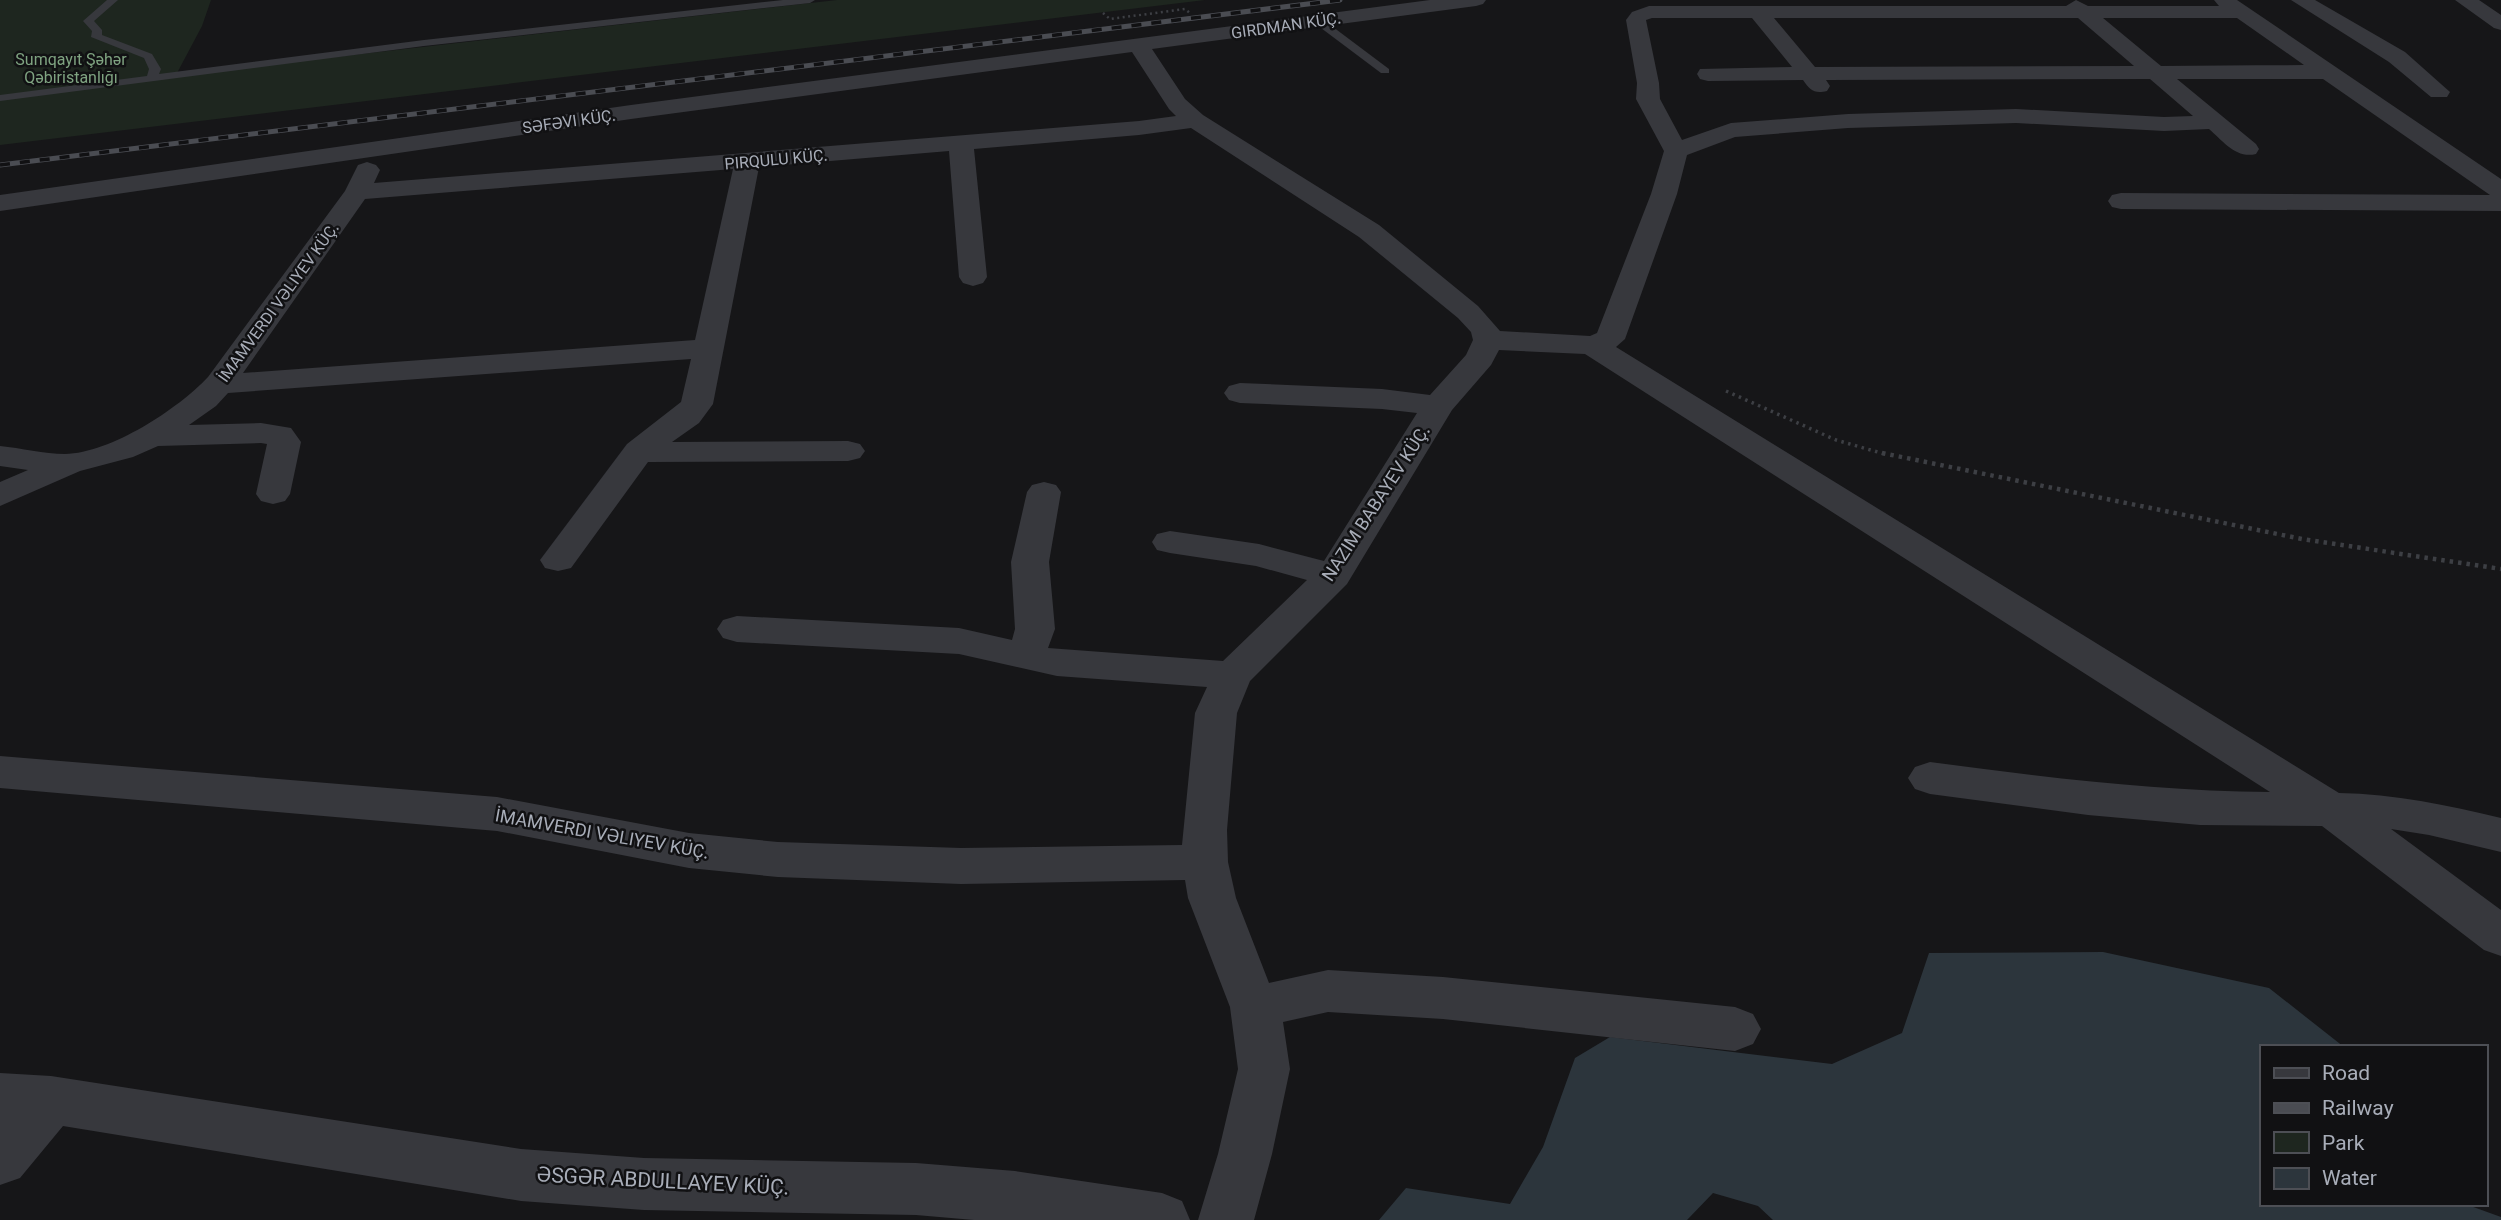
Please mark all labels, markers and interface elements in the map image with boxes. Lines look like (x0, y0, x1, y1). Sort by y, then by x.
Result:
street label: GIRDMAN KÜÇ. (1230, 8, 1342, 43)
park label: Sumqayıt Şəhər Qəbiristanlığı (15, 50, 127, 87)
street label: SƏFƏVI KÜÇ. (521, 106, 617, 137)
street label: PIRQULU KÜÇ. (724, 146, 828, 173)
street label: İMAMVERDI VƏLIYEV KÜÇ. (214, 219, 343, 386)
street label: NAZIM BABAYEV KÜÇ. (1317, 421, 1434, 585)
street label: İMAMVERDI VƏLIYEV KÜÇ. (493, 804, 711, 863)
legend (2260, 1045, 2487, 1206)
text: Road (2322, 1061, 2370, 1085)
text: Railway (2322, 1096, 2394, 1120)
text: Park (2322, 1131, 2365, 1155)
street label: ƏSGƏR ABDULLAYEV KÜÇ. (536, 1162, 790, 1200)
text: Water (2322, 1166, 2377, 1190)

